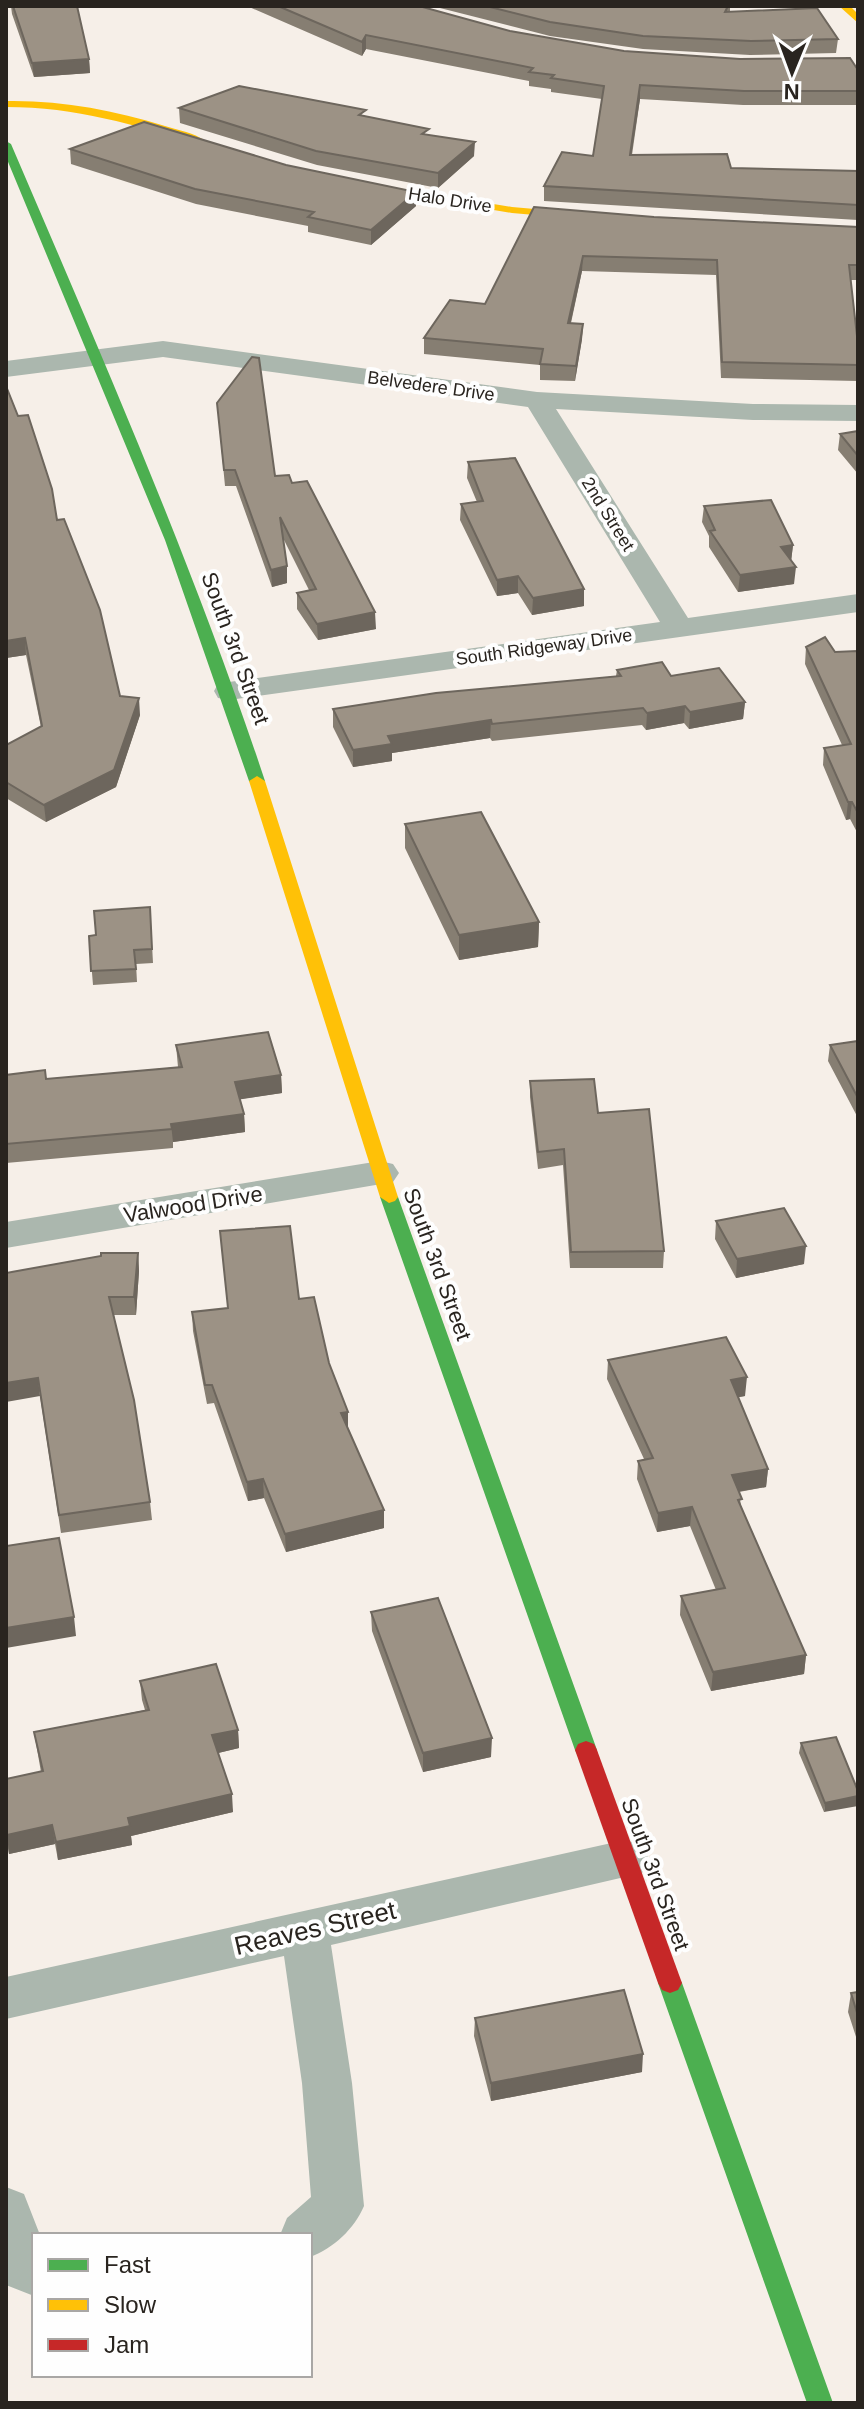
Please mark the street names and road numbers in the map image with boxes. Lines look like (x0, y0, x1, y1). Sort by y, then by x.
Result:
street label: Halo Drive (407, 184, 493, 216)
street label: Belvedere Drive (366, 367, 496, 405)
street label: 2nd Street (578, 473, 638, 555)
street label: South 3rd Street (196, 569, 275, 728)
street label: South Ridgeway Drive (454, 625, 634, 669)
street label: Valwood Drive (122, 1181, 264, 1228)
street label: South 3rd Street (398, 1185, 477, 1344)
street label: South 3rd Street (616, 1795, 695, 1954)
street label: Reaves Street (231, 1895, 399, 1961)

